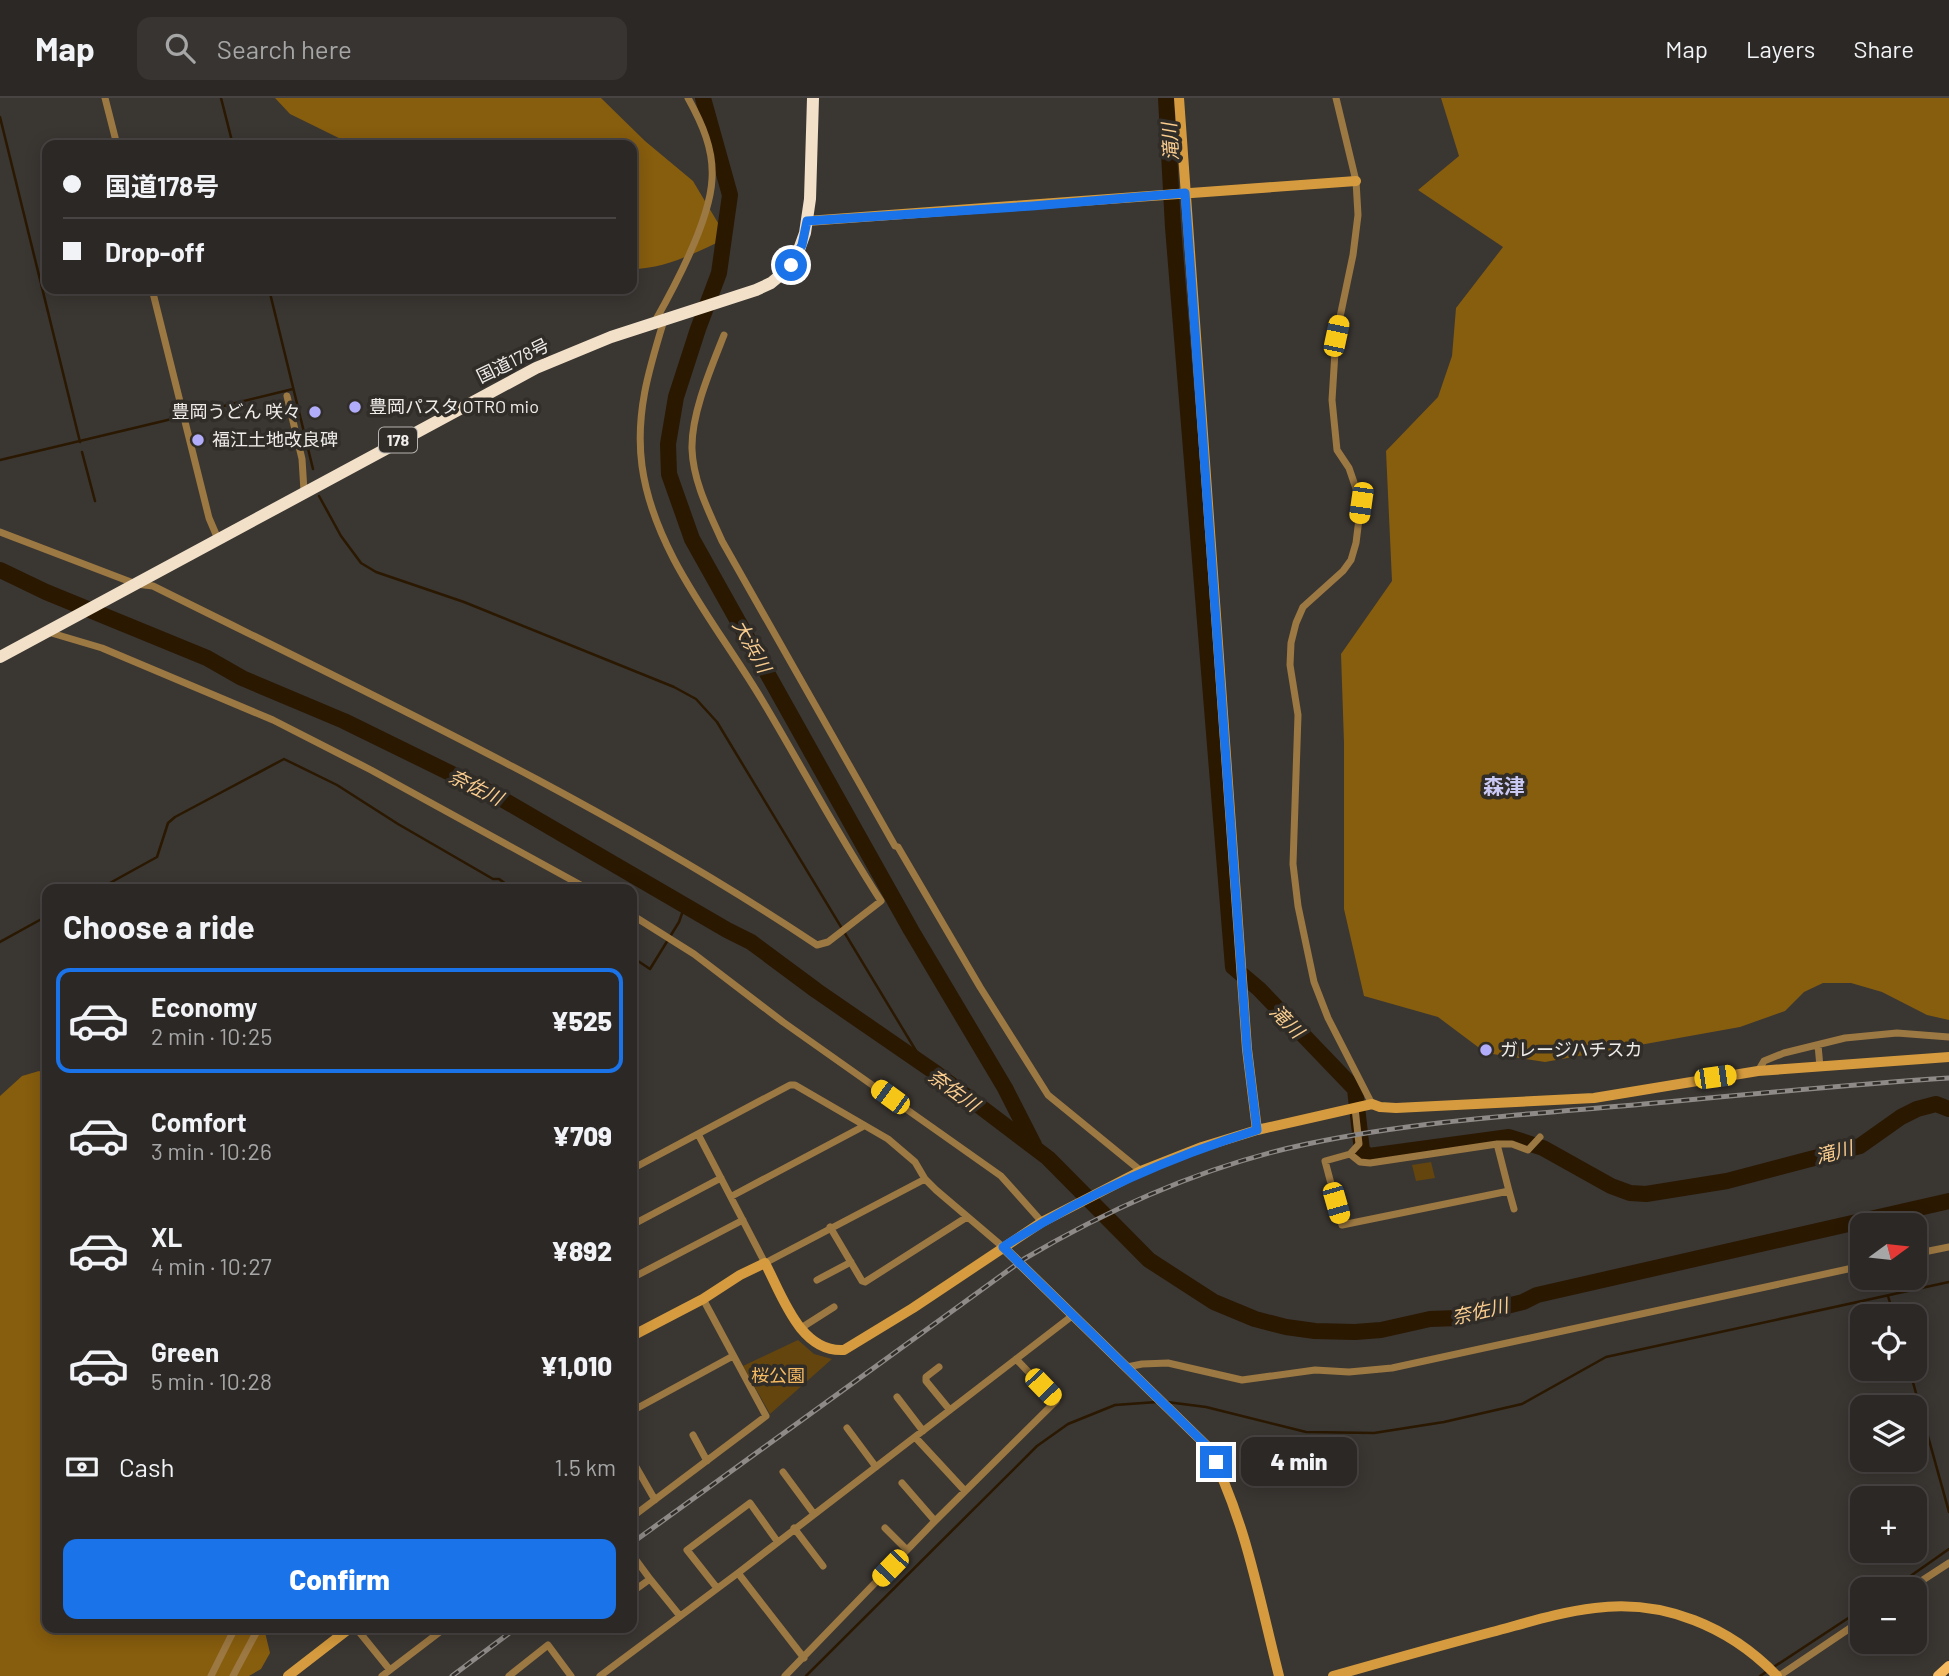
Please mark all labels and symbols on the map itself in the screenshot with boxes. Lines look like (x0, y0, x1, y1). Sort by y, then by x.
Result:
water label: 滝川 (1157, 120, 1182, 162)
route start (775, 249, 807, 281)
car (1322, 313, 1351, 359)
street label: 国道178号 (473, 333, 553, 387)
place label: 豊岡パスタ OTRO mio (369, 395, 539, 417)
marker: 豊岡パスタ OTRO mio (347, 399, 363, 415)
place label: 豊岡うどん 咲々 (171, 400, 301, 422)
marker: 豊岡うどん 咲々 (307, 404, 323, 420)
place label: 福江土地改良碑 (212, 428, 338, 450)
road number: 178 (379, 428, 417, 452)
marker: 福江土地改良碑 (190, 432, 206, 448)
car (1348, 481, 1375, 525)
water label: 大浜川 (729, 615, 777, 678)
water label: 奈佐川 (446, 764, 509, 810)
district label: 森津 (1483, 773, 1525, 798)
water label: 滝川 (1266, 999, 1310, 1044)
place label: ガレージハチスカ (1500, 1038, 1643, 1060)
marker: ガレージハチスカ (1478, 1042, 1494, 1058)
water label: 奈佐川 (924, 1064, 986, 1117)
car (1693, 1064, 1738, 1090)
car (867, 1076, 914, 1118)
water label: 滝川 (1813, 1135, 1857, 1168)
car (1321, 1180, 1352, 1226)
north arrow (1850, 1213, 1927, 1290)
water label: 奈佐川 (1450, 1292, 1512, 1328)
park label: 桜公園 (751, 1364, 805, 1386)
car (1021, 1365, 1066, 1409)
callout: 4 min (1240, 1438, 1356, 1486)
route end (1200, 1446, 1232, 1478)
car (868, 1546, 913, 1590)

